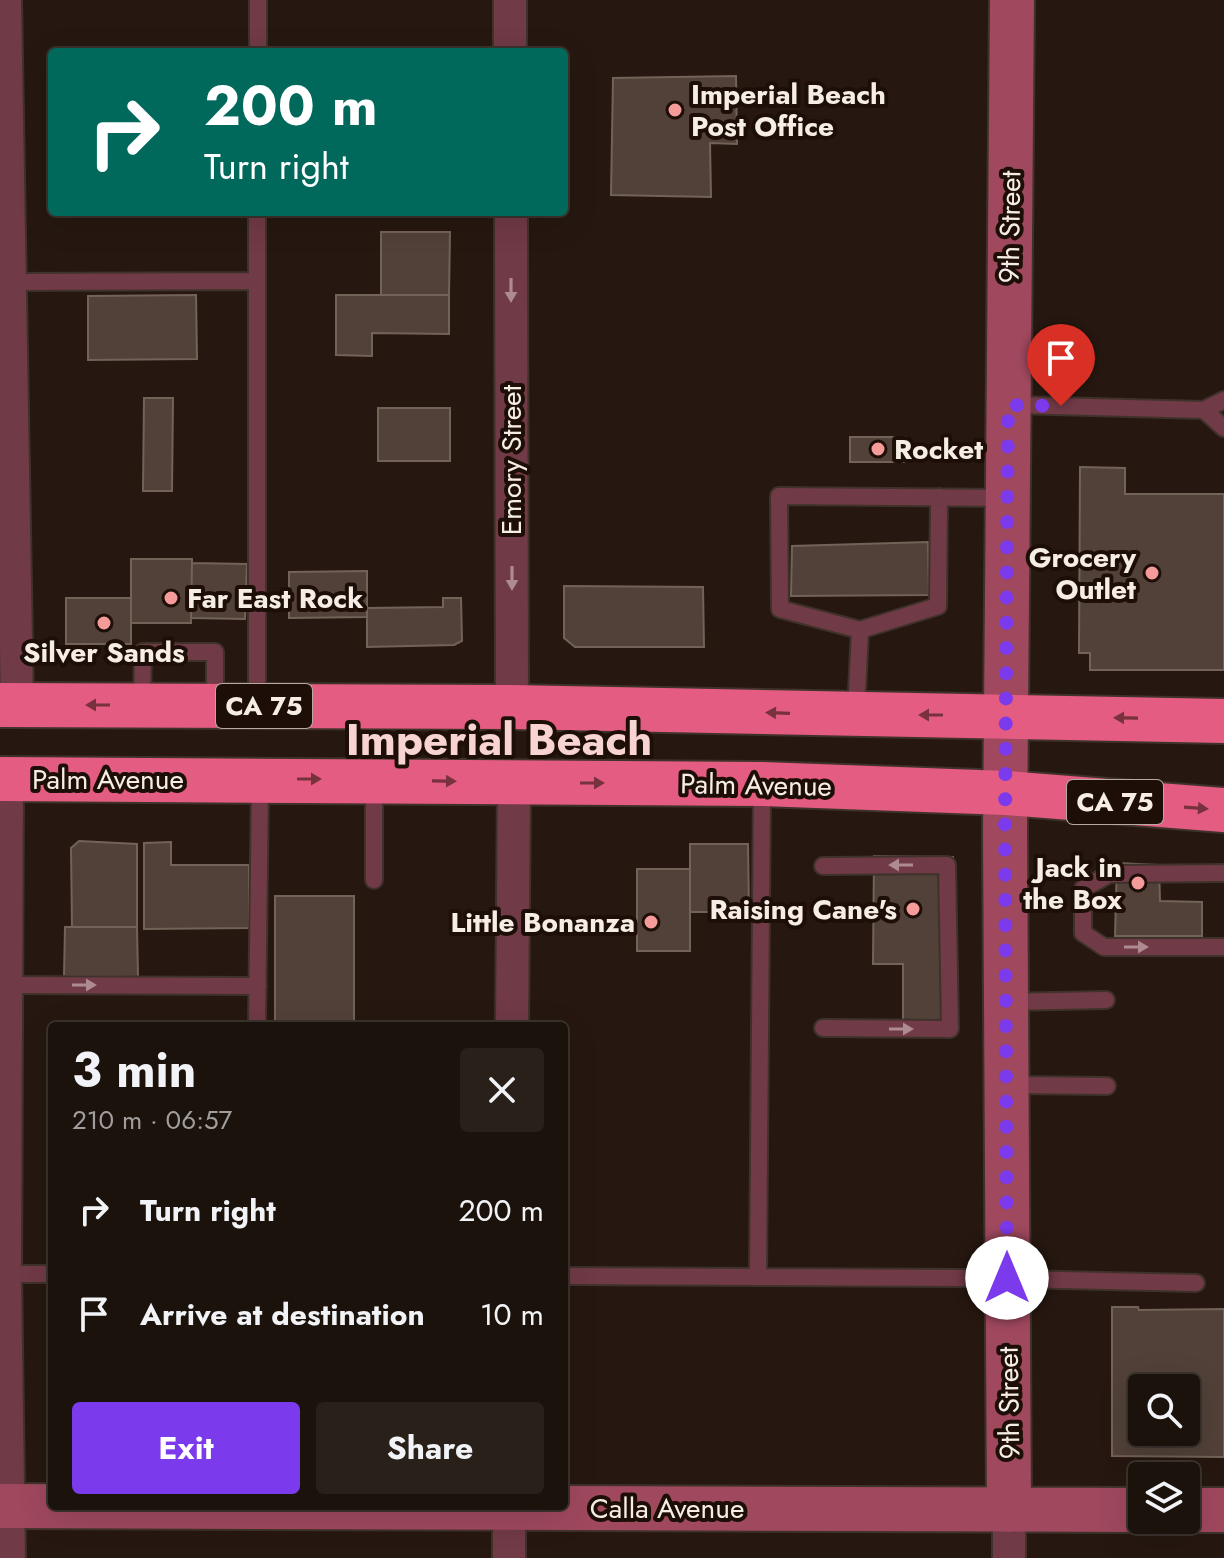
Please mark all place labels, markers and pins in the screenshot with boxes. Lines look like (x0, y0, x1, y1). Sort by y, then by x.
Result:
place label: Imperial Beach Post Office (691, 74, 886, 147)
marker: Imperial Beach Post Office (666, 101, 684, 119)
pin (1027, 324, 1095, 406)
place label: Rocket (894, 429, 983, 470)
marker: Rocket (869, 440, 887, 458)
place label: Grocery Outlet (1029, 537, 1136, 610)
marker: Grocery Outlet (1143, 564, 1161, 582)
place label: Far East Rock (187, 578, 363, 619)
marker: Far East Rock (162, 589, 180, 607)
marker: Silver Sands (95, 614, 113, 632)
place label: Silver Sands (23, 632, 185, 673)
place label: Jack in the Box (1023, 847, 1122, 920)
marker: Jack in the Box (1129, 874, 1147, 892)
place label: Raising Cane's (709, 889, 897, 930)
marker: Raising Cane's (904, 900, 922, 918)
place label: Little Bonanza (451, 902, 635, 943)
marker: Little Bonanza (642, 913, 660, 931)

